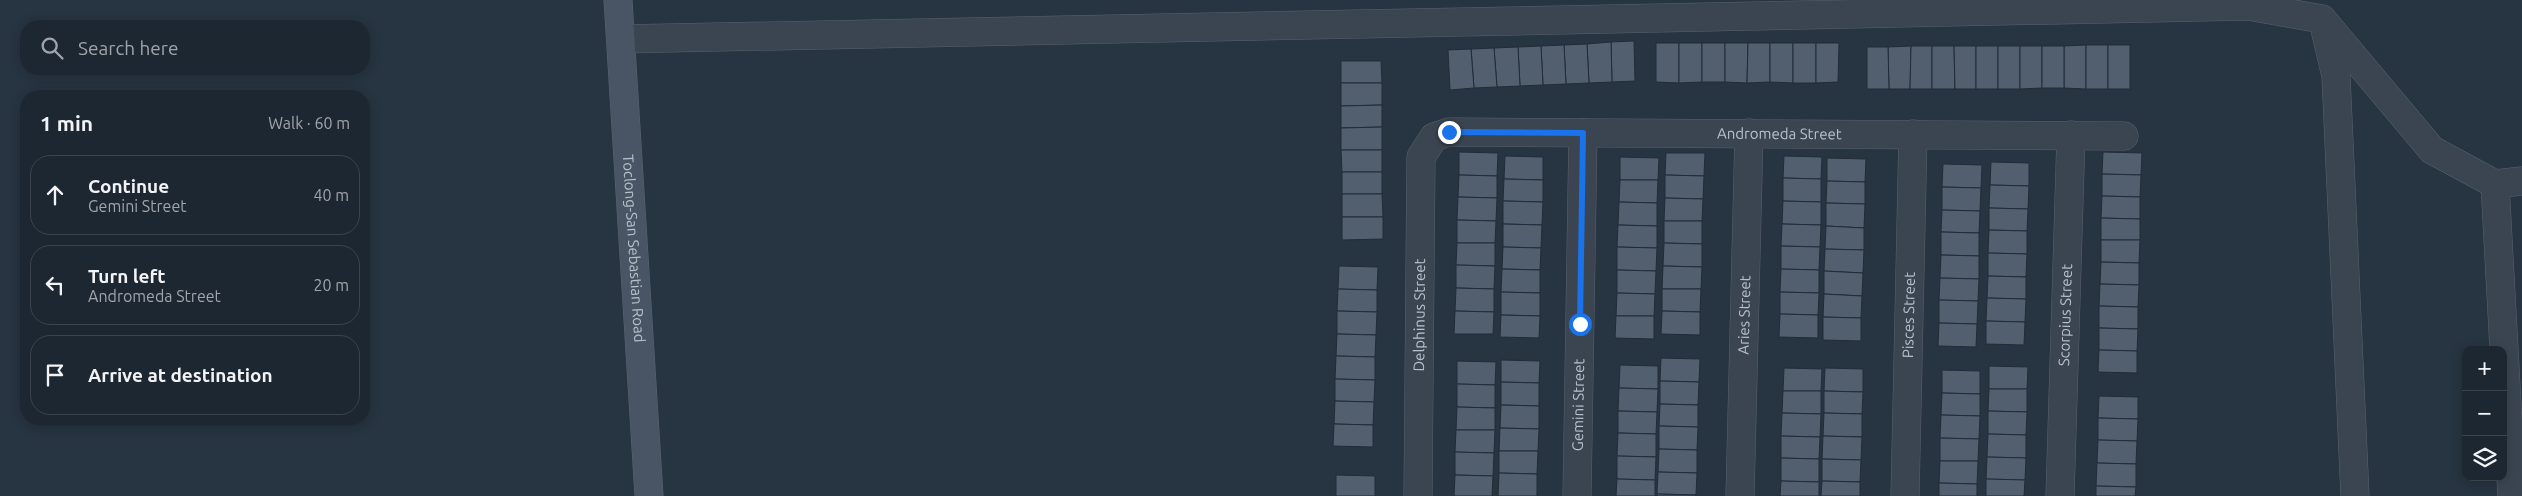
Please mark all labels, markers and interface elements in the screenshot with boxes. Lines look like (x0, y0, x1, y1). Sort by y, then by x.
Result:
search box (20, 20, 370, 75)
icon: search (38, 34, 66, 62)
text: Search here (78, 37, 178, 59)
text: 1 min (40, 111, 93, 135)
text: Walk · 60 m (268, 114, 350, 132)
route end (1438, 121, 1461, 144)
street label: Andromeda Street (1717, 125, 1842, 142)
street label: Toclong-San Sebastian Road (620, 154, 648, 343)
text: Continue (88, 175, 169, 197)
icon: ahead (41, 181, 69, 209)
text: 40 m (313, 186, 349, 204)
text: Gemini Street (88, 197, 187, 215)
street label: Delphinus Street (1410, 258, 1428, 372)
street label: Scorpius Street (2055, 264, 2075, 366)
text: Turn left (88, 265, 166, 287)
icon: left (41, 271, 69, 299)
street label: Pisces Street (1899, 272, 1918, 358)
street label: Aries Street (1735, 275, 1753, 355)
text: 20 m (313, 276, 349, 294)
text: Andromeda Street (88, 287, 221, 305)
route start (1569, 313, 1592, 336)
map controls (2462, 346, 2507, 481)
button: + (2462, 346, 2507, 391)
street label: Gemini Street (1569, 359, 1587, 451)
icon: arrive (41, 361, 69, 389)
text: Arrive at destination (88, 364, 273, 386)
button: − (2462, 391, 2507, 436)
button: layers (2462, 436, 2507, 481)

